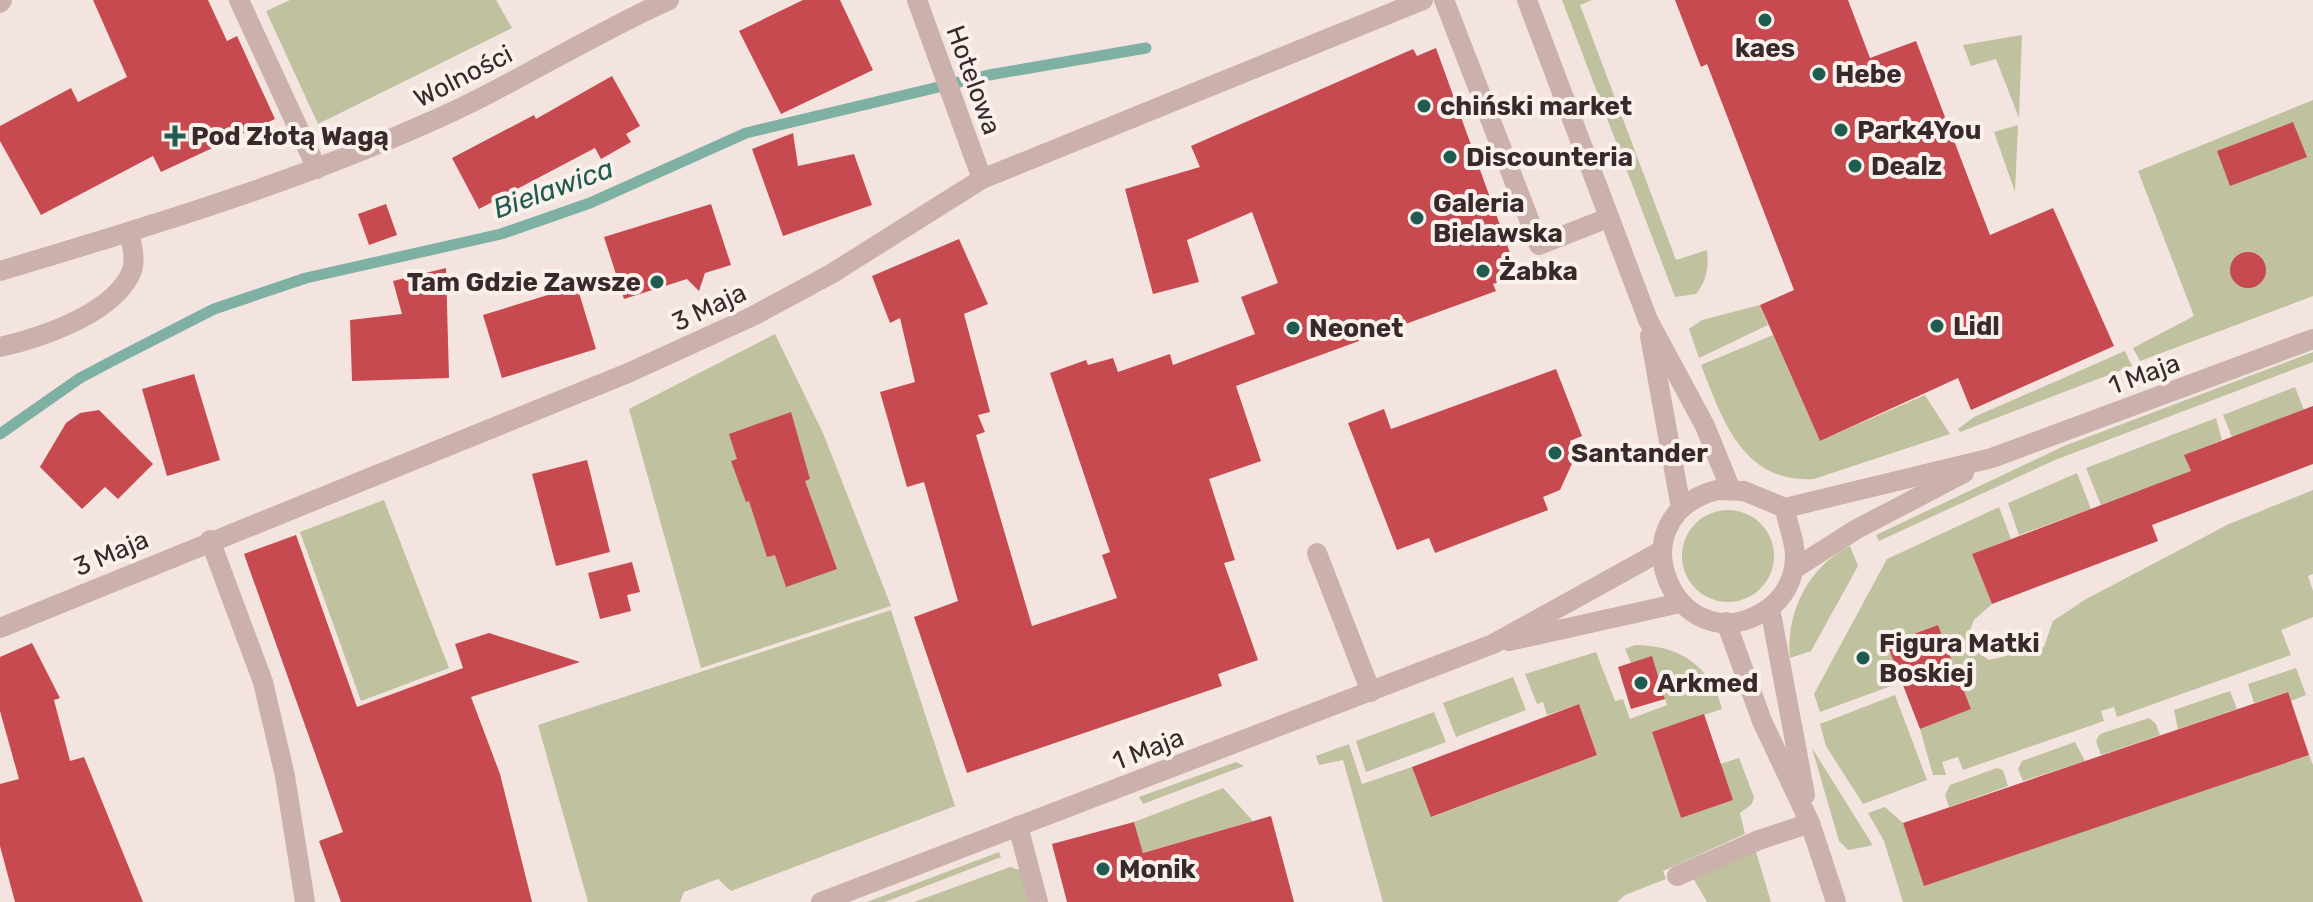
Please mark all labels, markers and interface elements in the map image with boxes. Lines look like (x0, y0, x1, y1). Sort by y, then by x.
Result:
marker: kaes (1756, 11, 1774, 29)
street label: Hotelowa (940, 21, 1008, 139)
place label: kaes (1735, 33, 1795, 64)
street label: Wolności (409, 39, 518, 114)
place label: Hebe (1835, 59, 1902, 90)
marker: Hebe (1810, 65, 1828, 83)
place label: chiński market (1440, 91, 1632, 122)
marker: chiński market (1415, 97, 1433, 115)
place label: Park4You (1857, 115, 1981, 146)
place label: Pod Złotą Wagą (191, 121, 389, 152)
marker: Park4You (1832, 121, 1850, 139)
marker: Pod Złotą Wagą (166, 127, 184, 145)
place label: Discounteria (1466, 142, 1633, 173)
marker: Discounteria (1441, 148, 1459, 166)
water label: Bielawica (489, 151, 618, 225)
place label: Dealz (1871, 151, 1942, 182)
marker: Dealz (1846, 157, 1864, 175)
place label: Galeria Bielawska (1433, 188, 1563, 249)
marker: Galeria Bielawska (1408, 209, 1426, 227)
place label: Żabka (1499, 256, 1578, 287)
marker: Żabka (1474, 262, 1492, 280)
place label: Tam Gdzie Zawsze (407, 267, 641, 298)
marker: Tam Gdzie Zawsze (648, 273, 666, 291)
street label: 3 Maja (667, 277, 751, 338)
place label: Lidl (1953, 311, 2000, 342)
place label: Neonet (1309, 313, 1403, 344)
marker: Lidl (1928, 317, 1946, 335)
marker: Neonet (1284, 319, 1302, 337)
street label: 1 Maja (2104, 347, 2184, 402)
place label: Santander (1571, 438, 1708, 469)
marker: Santander (1546, 444, 1564, 462)
street label: 3 Maja (69, 524, 153, 583)
place label: Figura Matki Boskiej (1879, 628, 2040, 689)
marker: Figura Matki Boskiej (1854, 649, 1872, 667)
place label: Arkmed (1657, 668, 1758, 699)
marker: Arkmed (1632, 674, 1650, 692)
street label: 1 Maja (1108, 722, 1188, 777)
place label: Monik (1119, 854, 1197, 885)
marker: Monik (1094, 860, 1112, 878)

